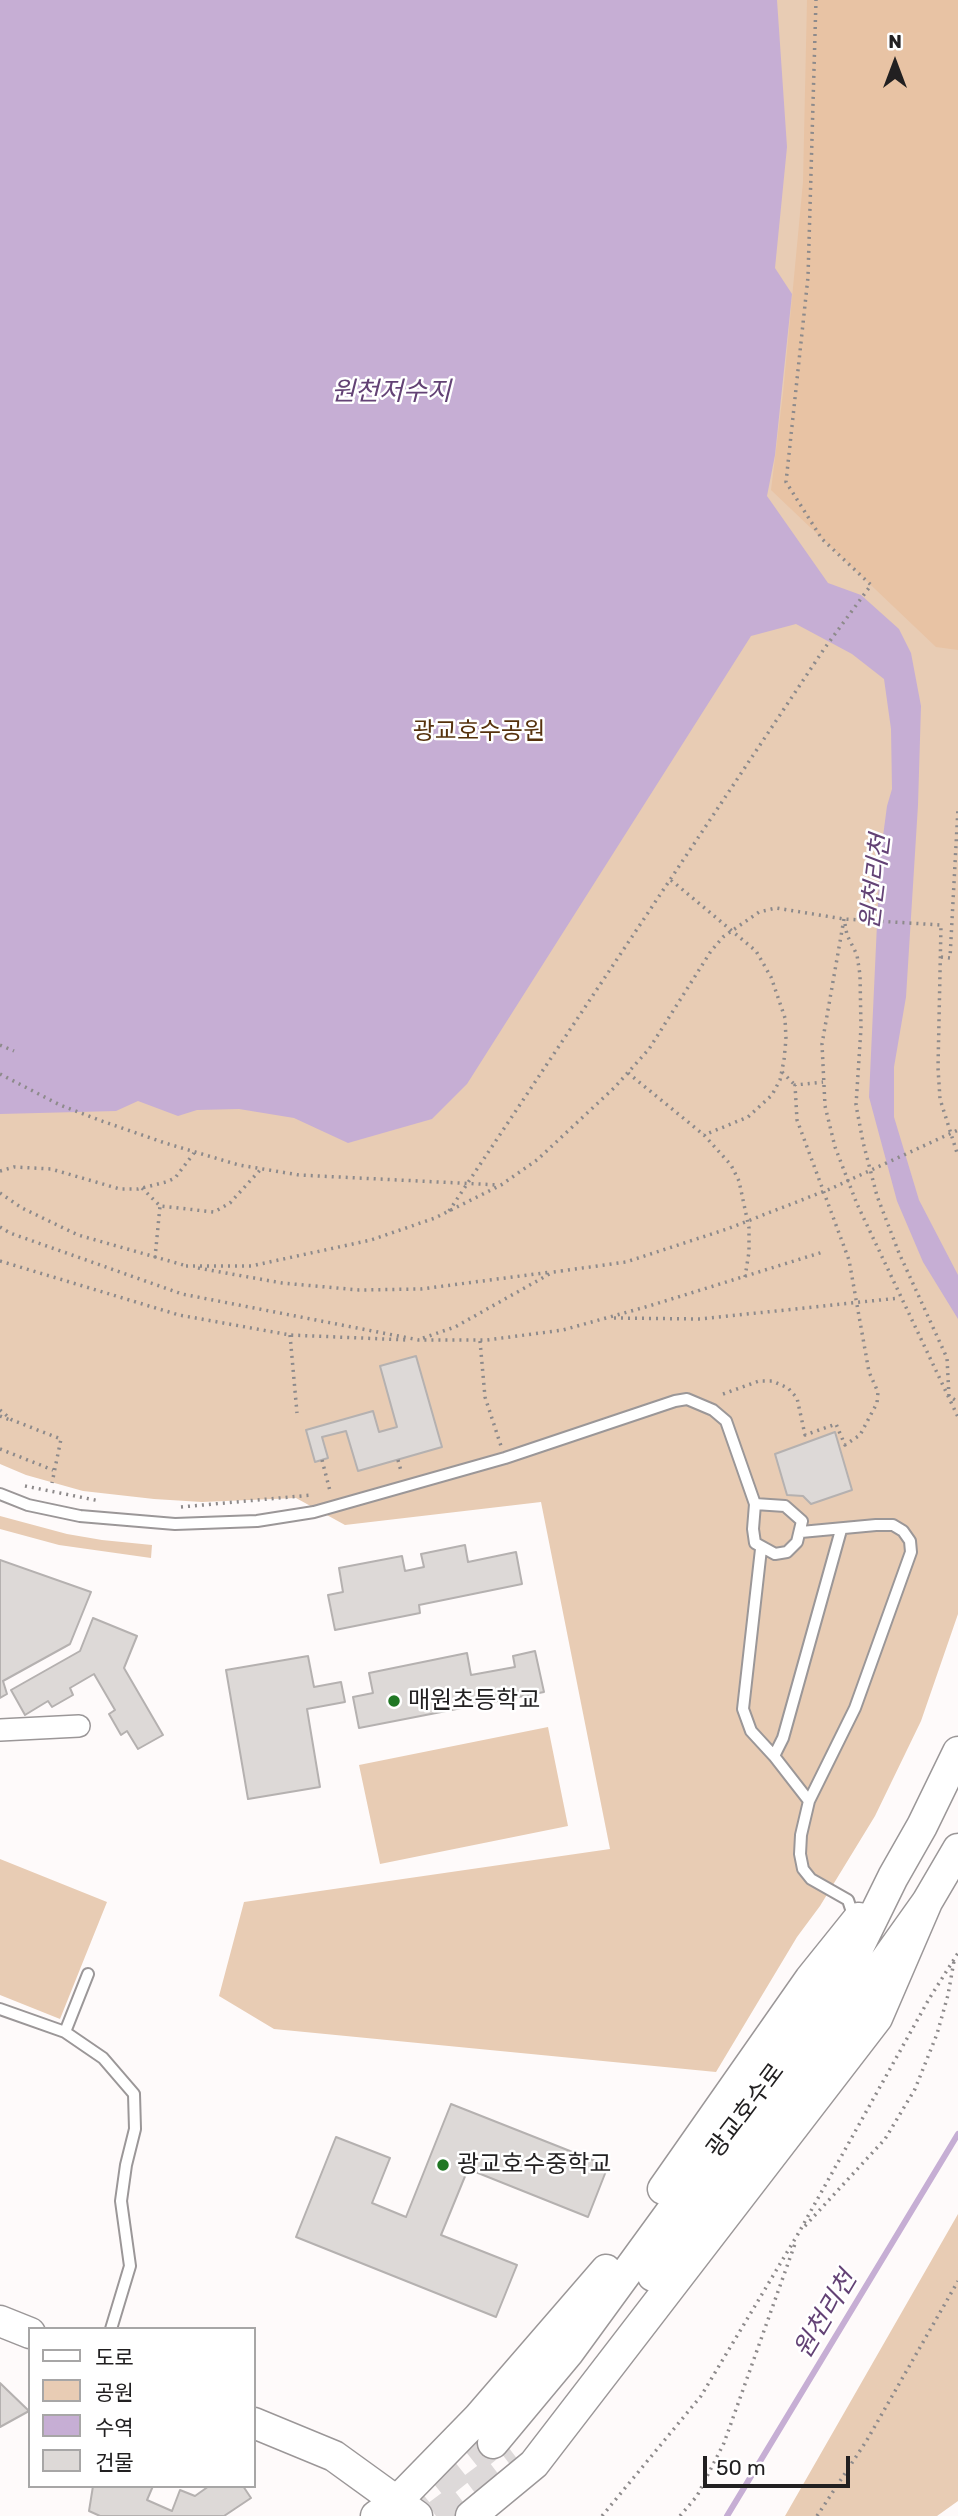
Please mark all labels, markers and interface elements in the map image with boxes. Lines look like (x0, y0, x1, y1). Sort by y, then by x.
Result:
north arrow (860, 28, 930, 98)
text: N (888, 30, 902, 53)
water label: 원천저수지 (331, 376, 451, 408)
park label: 광교호수공원 (413, 718, 545, 746)
water label: 원천리천 (855, 833, 897, 931)
place label: 매원초등학교 (408, 1687, 540, 1715)
marker: 매원초등학교 (386, 1693, 402, 1709)
street label: 광교호수로 (701, 2058, 791, 2164)
place label: 광교호수중학교 (457, 2151, 612, 2179)
marker: 광교호수중학교 (435, 2157, 451, 2173)
water label: 원천리천 (788, 2266, 864, 2364)
legend (28, 2327, 256, 2488)
text: 도로 (95, 2345, 134, 2370)
text: 공원 (95, 2380, 134, 2405)
text: 수역 (95, 2415, 134, 2440)
scale bar (706, 2442, 853, 2486)
text: 건물 (95, 2450, 134, 2475)
text: 50 m (716, 2455, 766, 2480)

